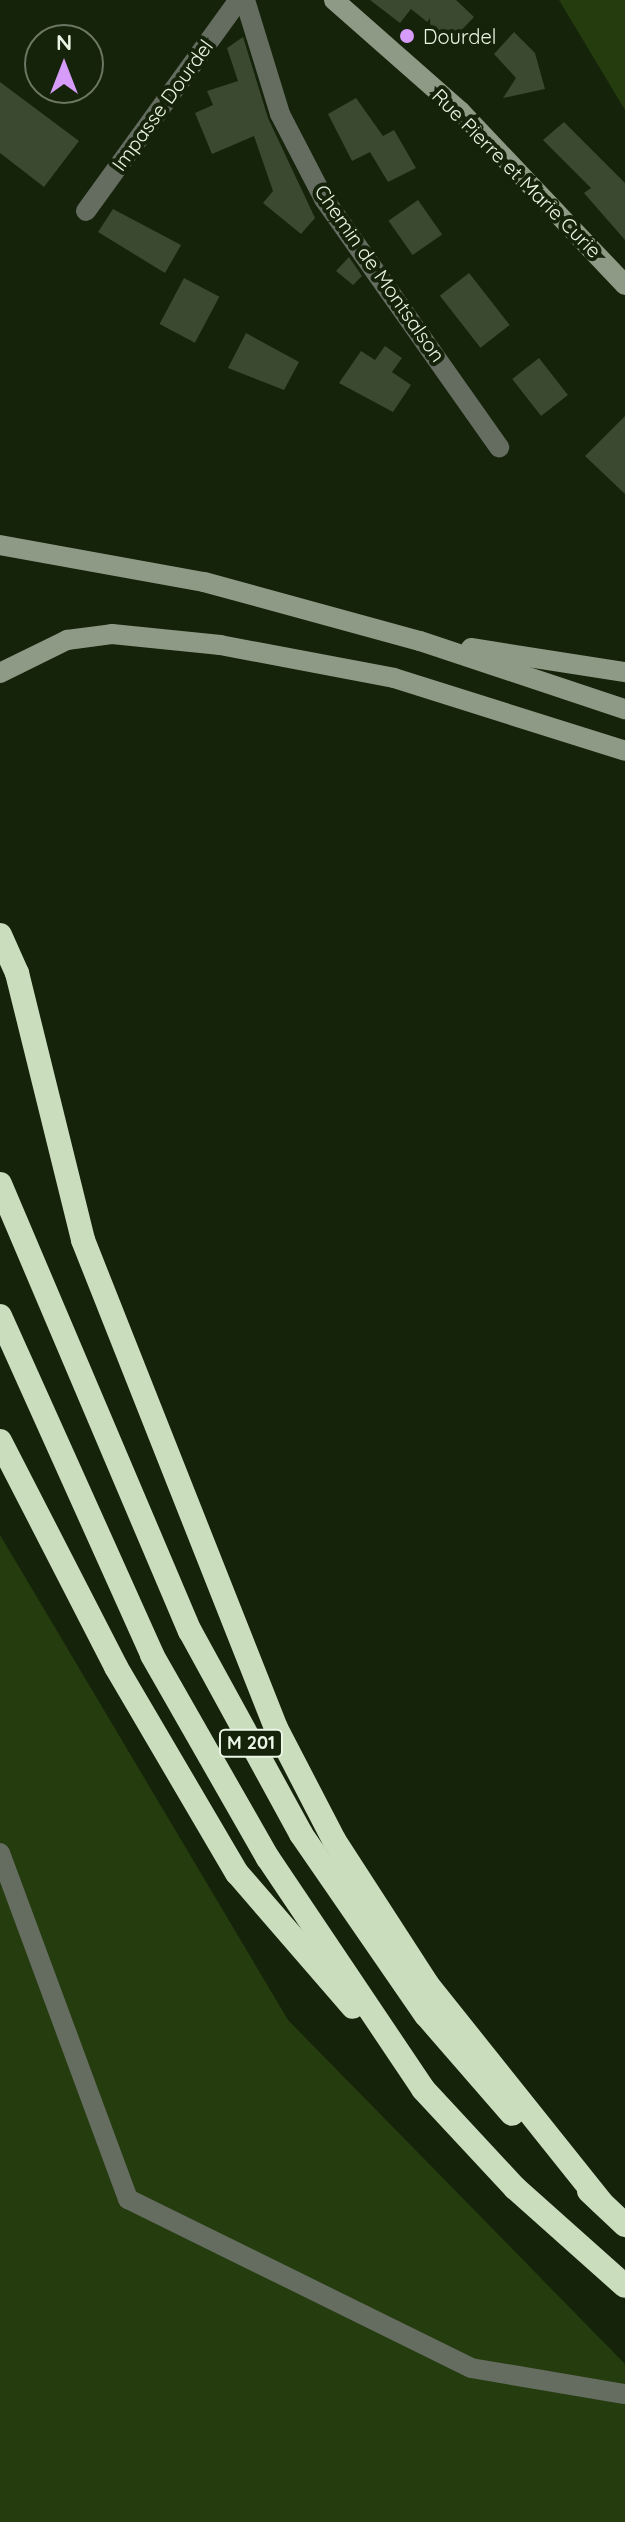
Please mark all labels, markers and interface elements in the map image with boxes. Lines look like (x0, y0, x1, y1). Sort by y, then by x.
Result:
north arrow (24, 24, 104, 104)
place label: Dourdel (423, 24, 496, 48)
marker: Dourdel (398, 27, 416, 45)
text: N (56, 28, 72, 56)
street label: Impasse Dourdel (106, 35, 218, 175)
street label: Rue Pierre et Marie Curie (427, 83, 607, 263)
street label: Chemin de Montsalson (310, 180, 450, 366)
road number: M 201 (217, 1729, 285, 1757)

